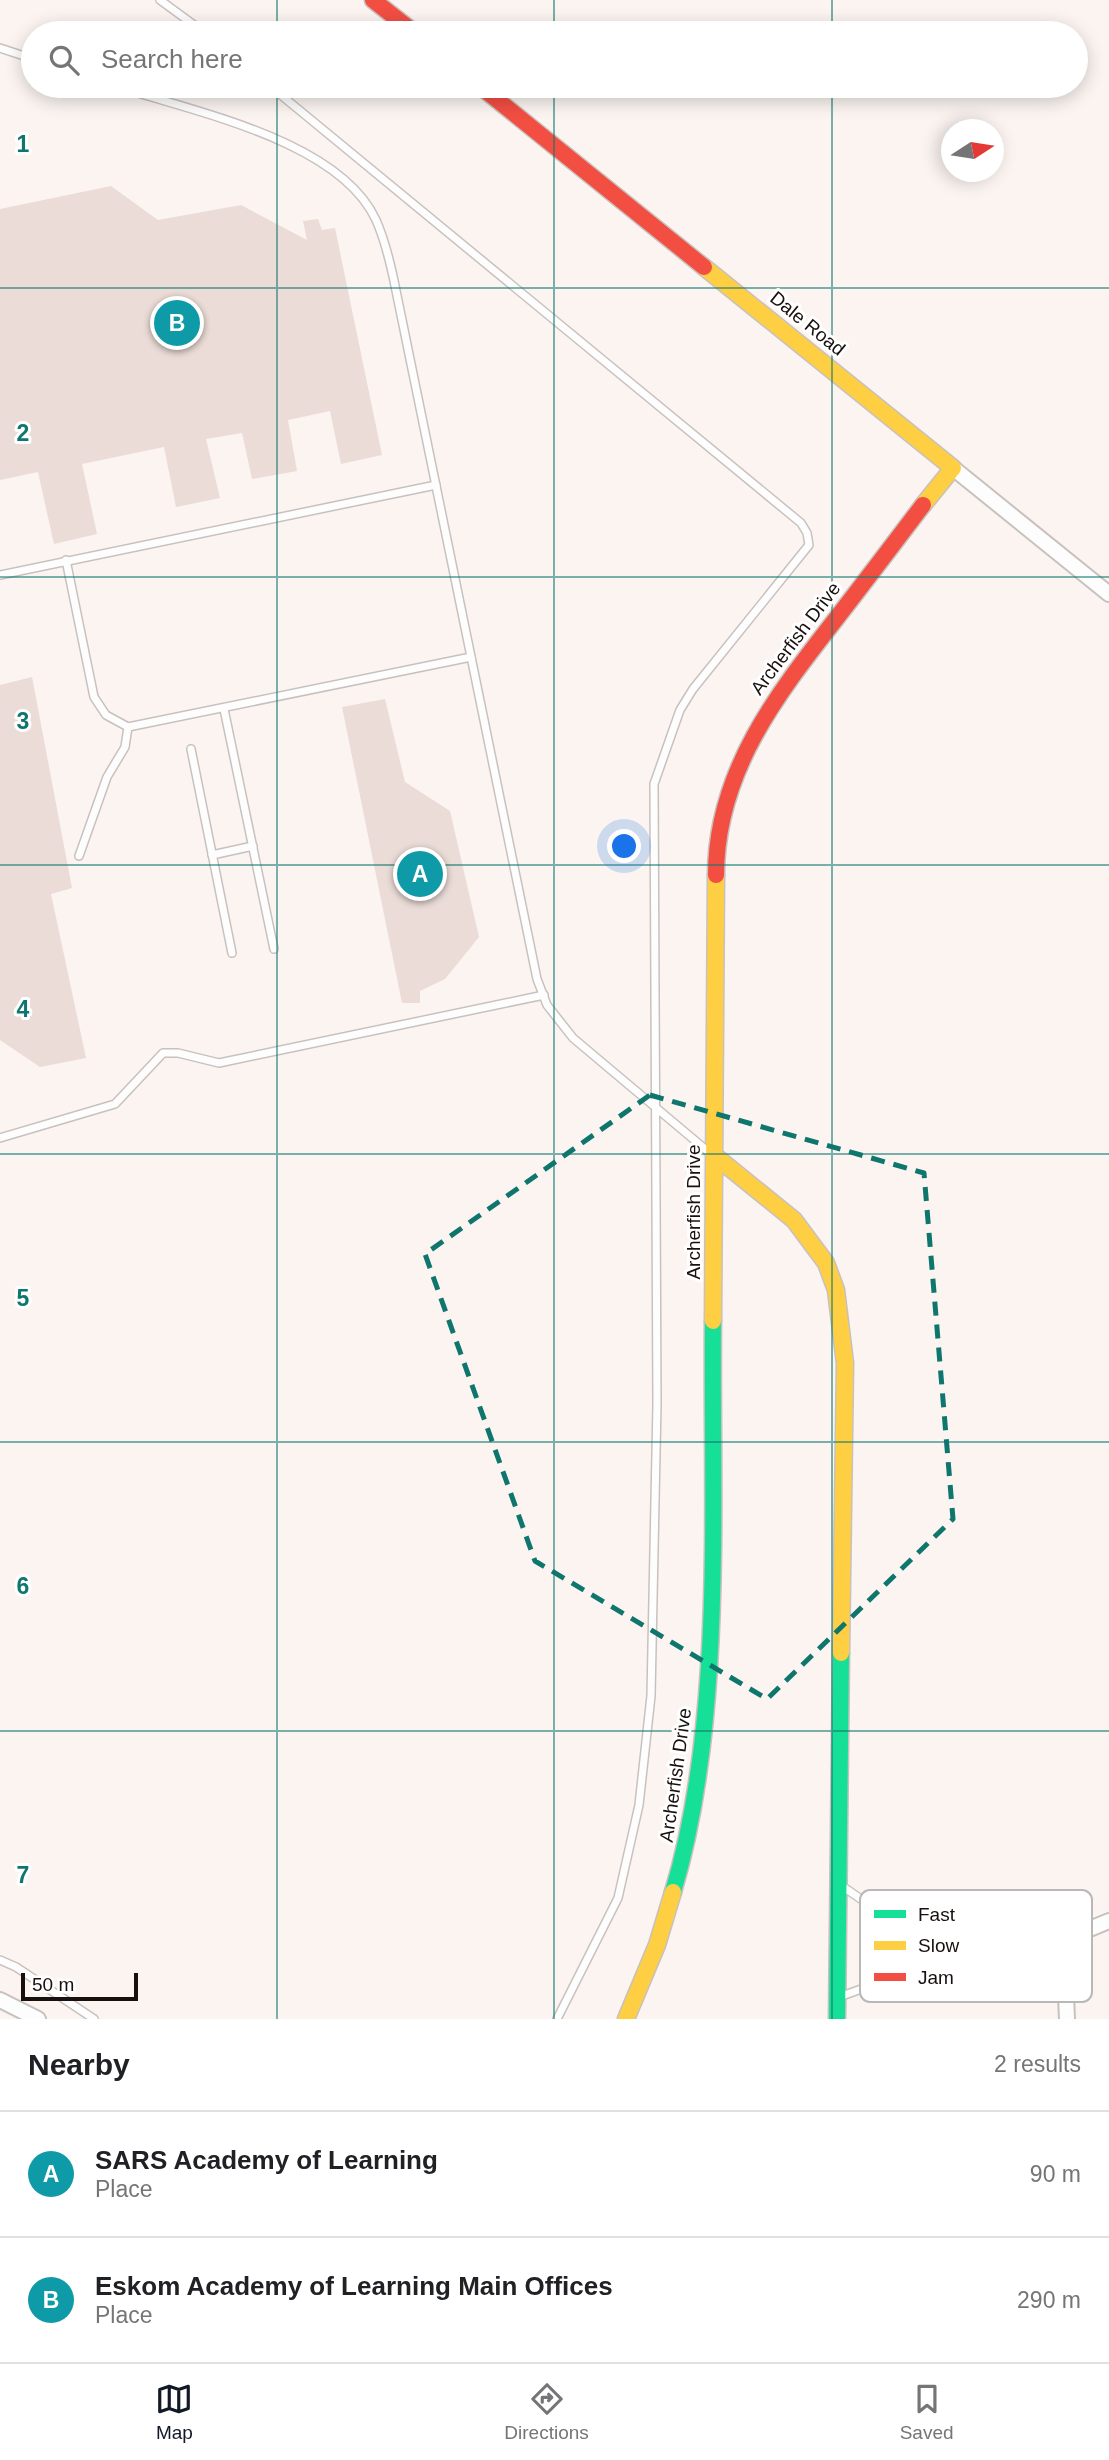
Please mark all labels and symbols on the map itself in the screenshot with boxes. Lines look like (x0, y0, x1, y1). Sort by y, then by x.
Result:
north arrow (941, 119, 1004, 182)
text: 1 (17, 131, 30, 157)
street label: Dale Road (766, 287, 849, 360)
pin: B (154, 297, 200, 349)
text: 2 (17, 420, 29, 446)
street label: Archerfish Drive (746, 578, 844, 699)
text: 3 (17, 708, 29, 734)
your location (607, 829, 641, 863)
pin: A (397, 848, 443, 900)
text: 4 (17, 996, 30, 1022)
street label: Archerfish Drive (683, 1144, 704, 1280)
text: 5 (17, 1285, 30, 1311)
text: 6 (17, 1573, 29, 1599)
street label: Archerfish Drive (656, 1707, 695, 1843)
text: 7 (17, 1862, 29, 1888)
legend (860, 1890, 1092, 2002)
text: Fast (918, 1904, 956, 1925)
text: Slow (918, 1935, 959, 1956)
text: Jam (918, 1967, 954, 1988)
scale bar (21, 1970, 138, 2002)

